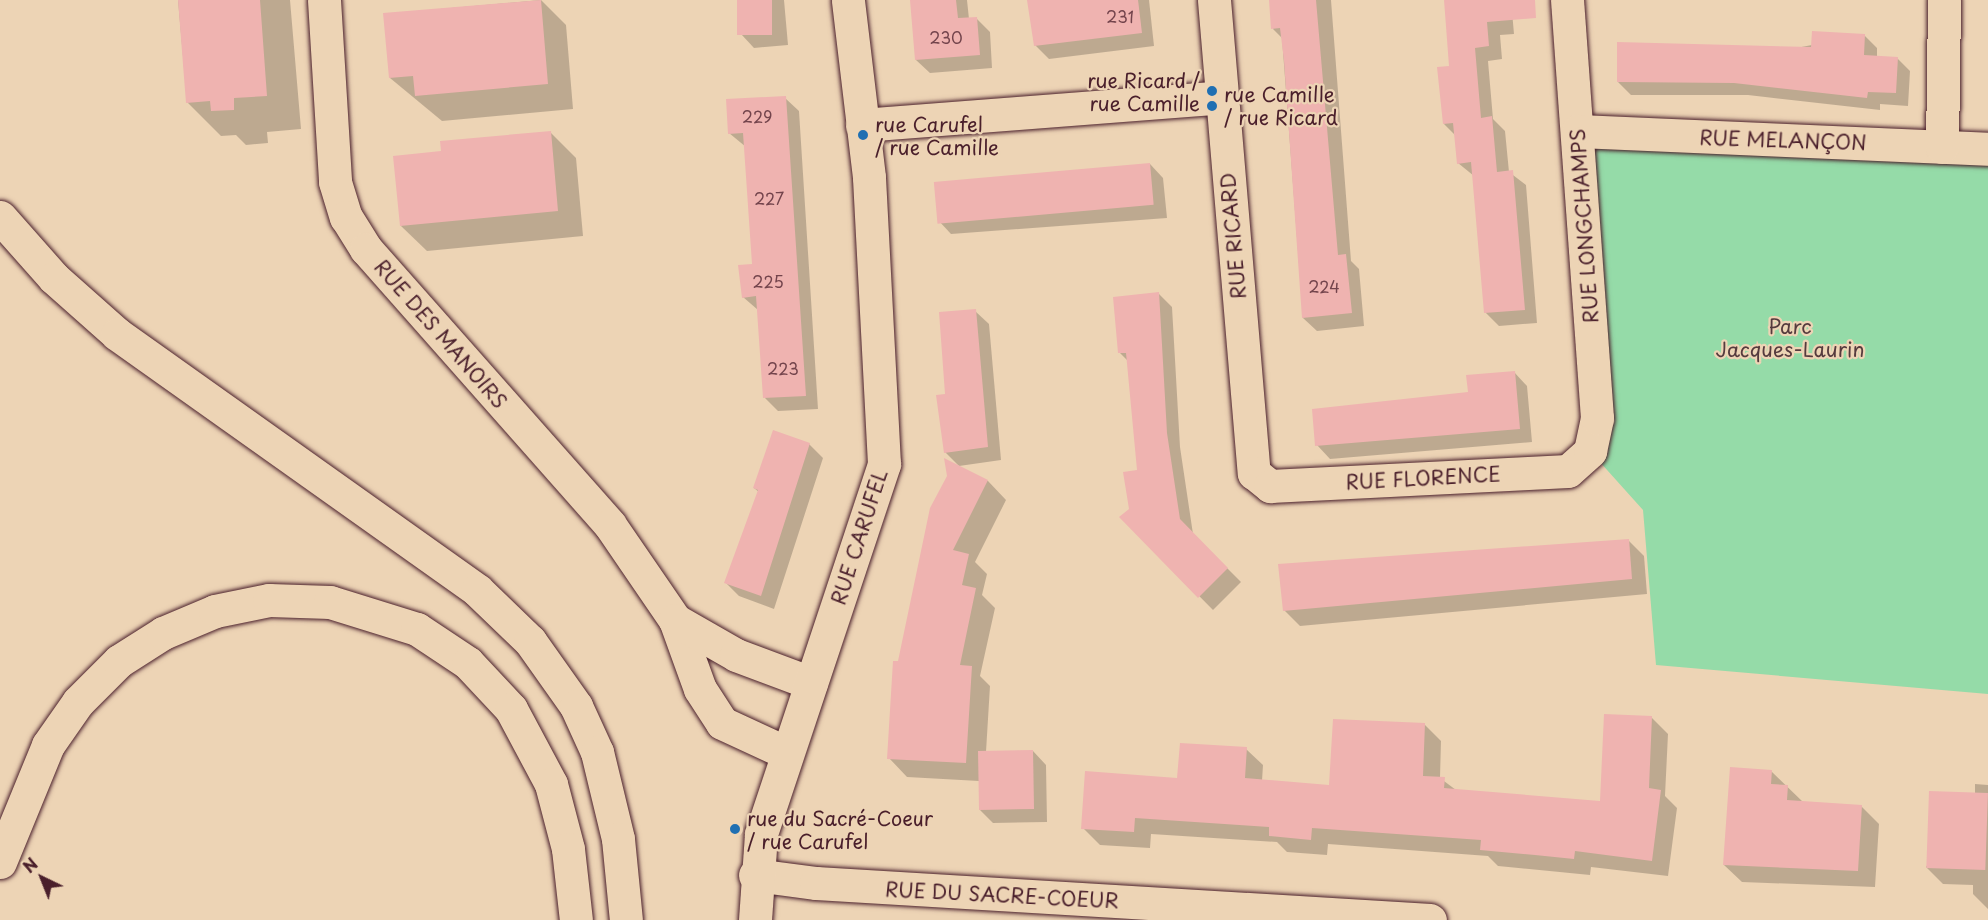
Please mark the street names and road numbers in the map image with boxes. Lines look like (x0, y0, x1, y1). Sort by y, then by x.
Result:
street label: RUE MELANÇON (1698, 125, 1868, 155)
street label: RUE LONGCHAMPS (1565, 127, 1603, 325)
street label: RUE RICARD (1215, 171, 1251, 301)
street label: RUE DES MANOIRS (368, 253, 514, 415)
street label: RUE FLORENCE (1345, 462, 1501, 494)
street label: RUE CARUFEL (825, 465, 893, 609)
street label: RUE DU SACRE-COEUR (883, 877, 1121, 913)

